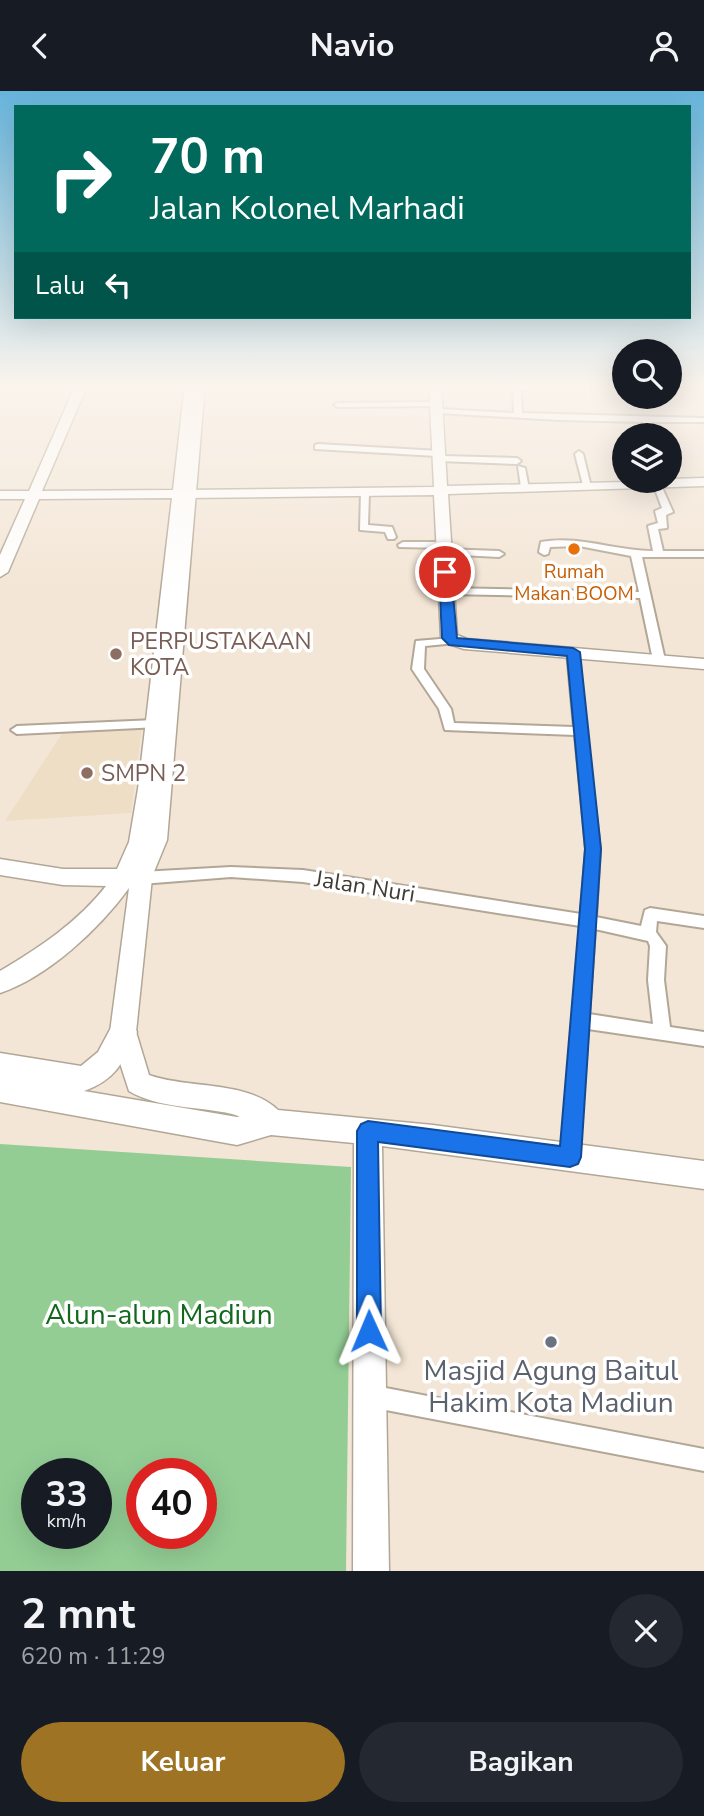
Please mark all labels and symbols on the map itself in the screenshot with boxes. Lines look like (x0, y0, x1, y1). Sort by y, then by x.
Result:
marker: Rumah Makan BOOM (566, 541, 582, 557)
pin (415, 542, 475, 602)
place label: Rumah Makan BOOM (514, 559, 634, 607)
place label: PERPUSTAKAAN KOTA (130, 626, 312, 683)
marker: PERPUSTAKAAN KOTA (108, 646, 124, 662)
place label: SMPN 2 (101, 758, 186, 789)
marker: SMPN 2 (79, 765, 95, 781)
street label: Jalan Nuri (312, 863, 417, 910)
position arrow (332, 1294, 406, 1368)
park label: Alun-alun Madiun (45, 1296, 273, 1334)
marker: Masjid Agung Baitul Hakim Kota Madiun (543, 1334, 559, 1350)
place label: Masjid Agung Baitul Hakim Kota Madiun (424, 1352, 679, 1422)
speed limit sign: 40 (126, 1458, 217, 1549)

